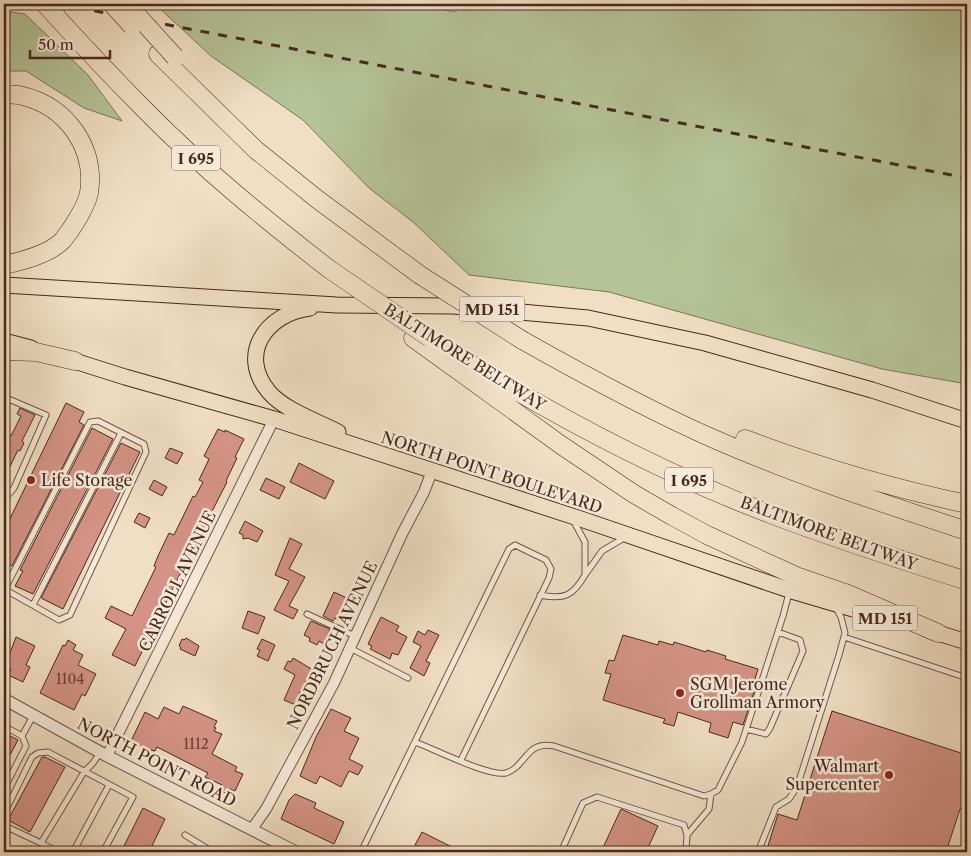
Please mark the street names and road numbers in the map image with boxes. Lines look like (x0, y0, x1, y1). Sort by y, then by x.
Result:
road number: I 695 (172, 146, 220, 170)
road number: MD 151 (460, 296, 524, 322)
street label: BALTIMORE BELTWAY (380, 299, 550, 415)
street label: NORTH POINT BOULEVARD (379, 427, 605, 517)
road number: I 695 (665, 468, 713, 492)
street label: BALTIMORE BELTWAY (738, 492, 921, 575)
street label: CARROLL AVENUE (134, 507, 220, 655)
street label: NORDBRUCH AVENUE (282, 558, 382, 732)
road number: MD 151 (852, 606, 918, 630)
street label: NORTH POINT ROAD (74, 713, 240, 811)

